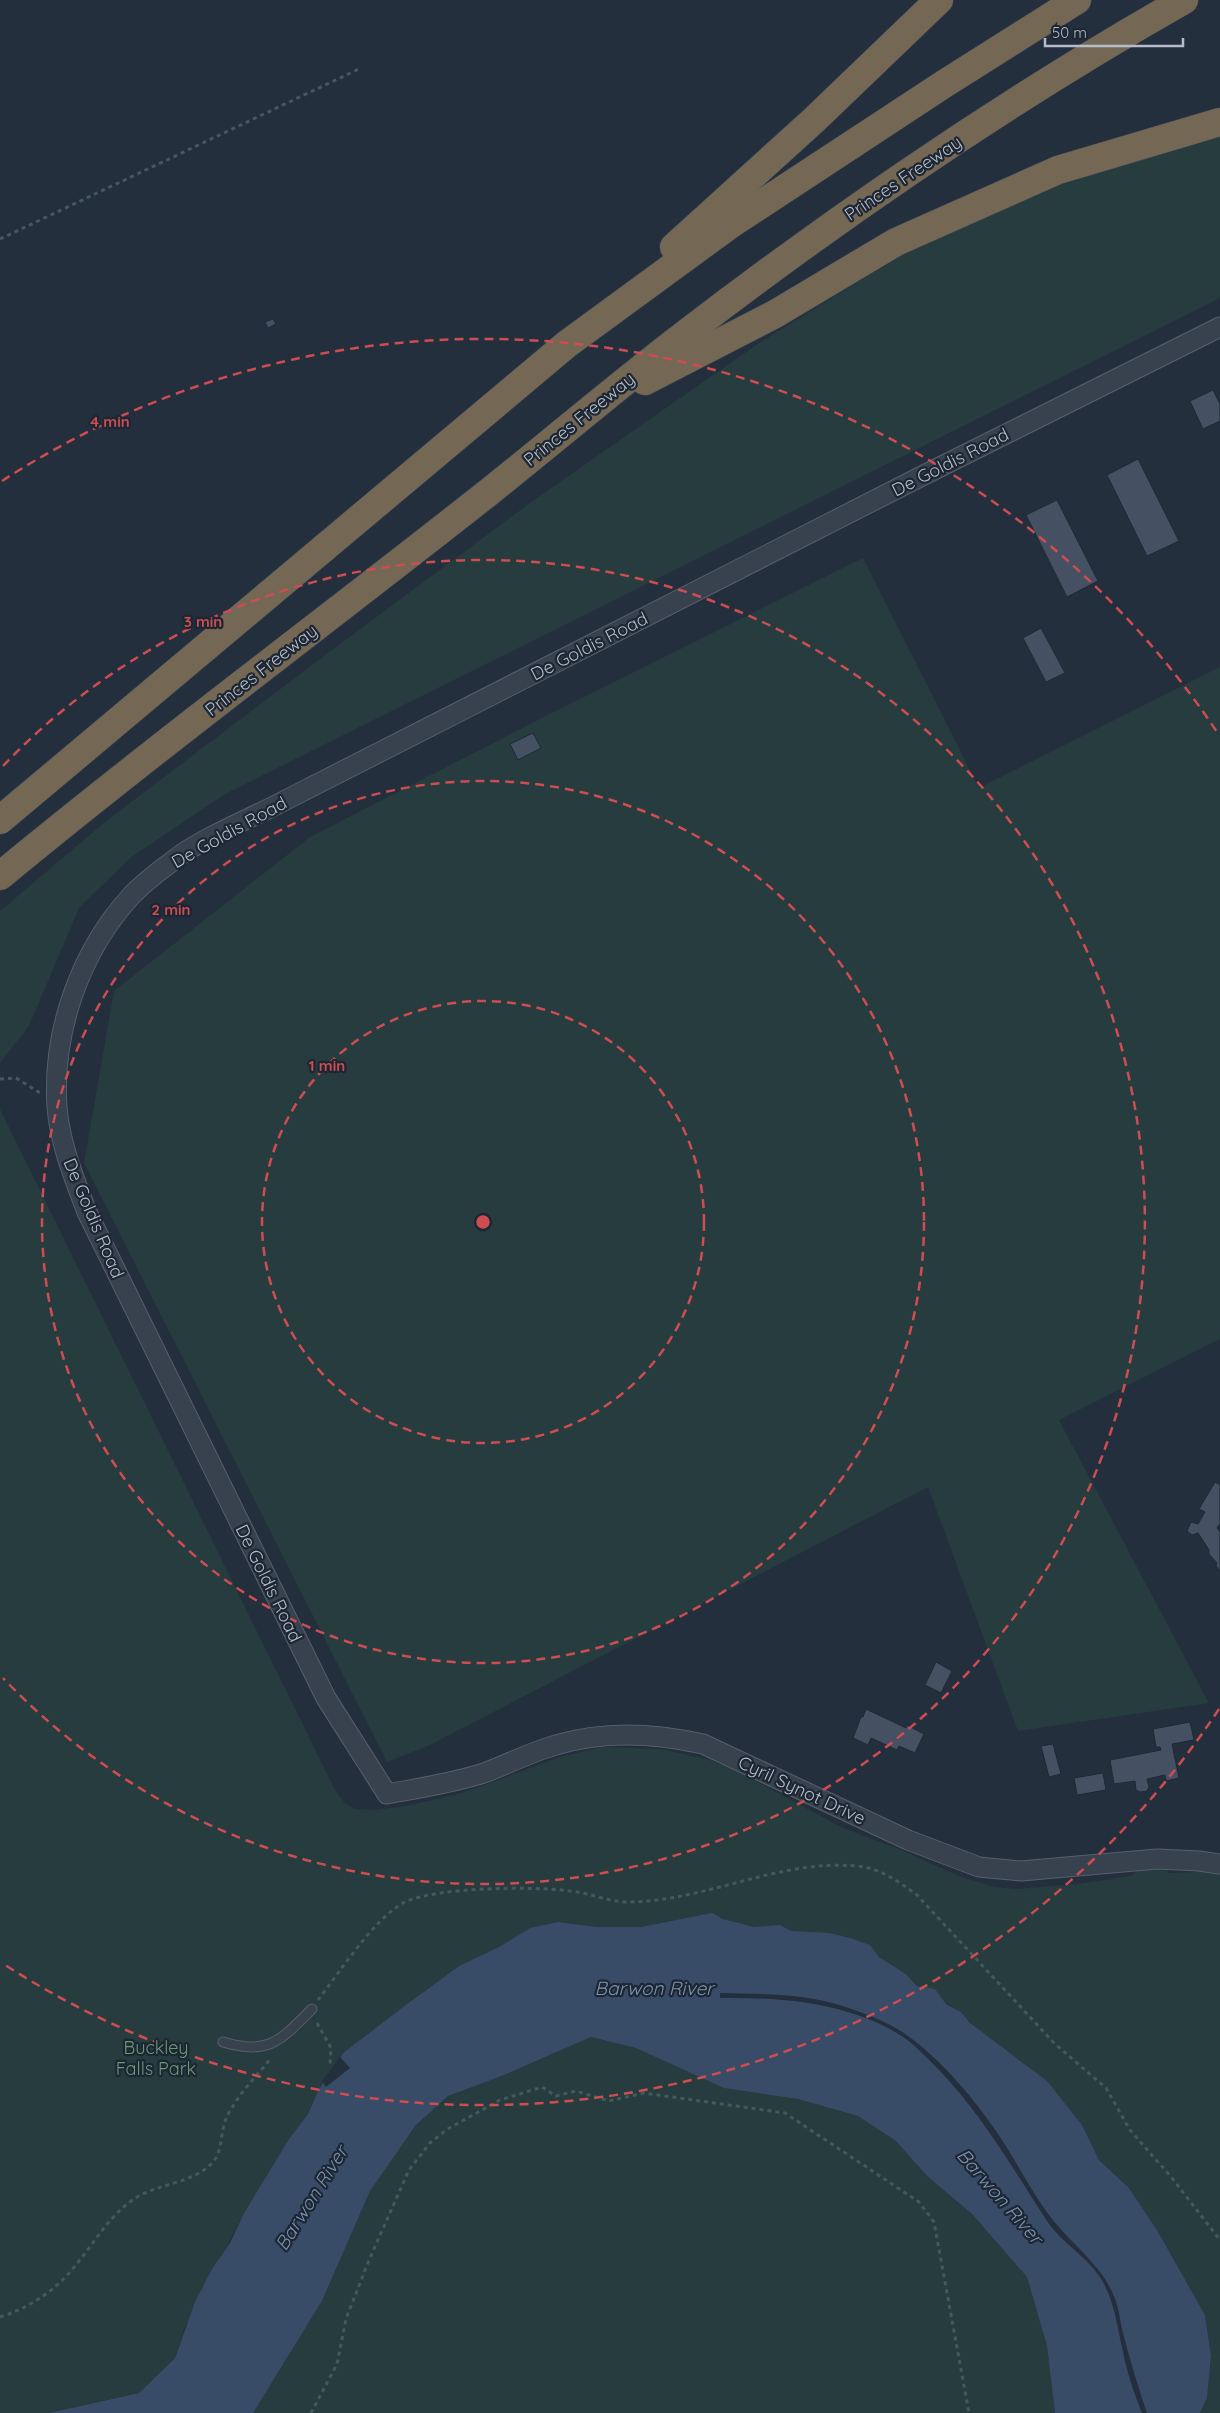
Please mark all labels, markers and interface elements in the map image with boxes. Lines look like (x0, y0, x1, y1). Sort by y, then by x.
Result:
scale bar (1045, 15, 1182, 47)
text: 50 m (1052, 23, 1087, 42)
street label: Princes Freeway (840, 130, 966, 226)
street label: Princes Freeway (519, 367, 639, 471)
text: 4 min (90, 412, 130, 431)
street label: De Goldis Road (888, 423, 1012, 501)
street label: De Goldis Road (527, 607, 651, 685)
text: 3 min (184, 612, 222, 631)
street label: Princes Freeway (200, 619, 322, 721)
street label: De Goldis Road (167, 791, 291, 873)
text: 2 min (151, 900, 191, 919)
text: 1 min (309, 1056, 345, 1075)
street label: De Goldis Road (58, 1154, 130, 1282)
centre of rings (474, 1213, 492, 1231)
street label: De Goldis Road (231, 1520, 307, 1646)
street label: Cyril Synot Drive (735, 1750, 869, 1830)
water label: Barwon River (595, 1976, 716, 2000)
park label: Buckley Falls Park (116, 2036, 196, 2080)
water label: Barwon River (269, 2139, 354, 2255)
water label: Barwon River (952, 2143, 1050, 2251)

